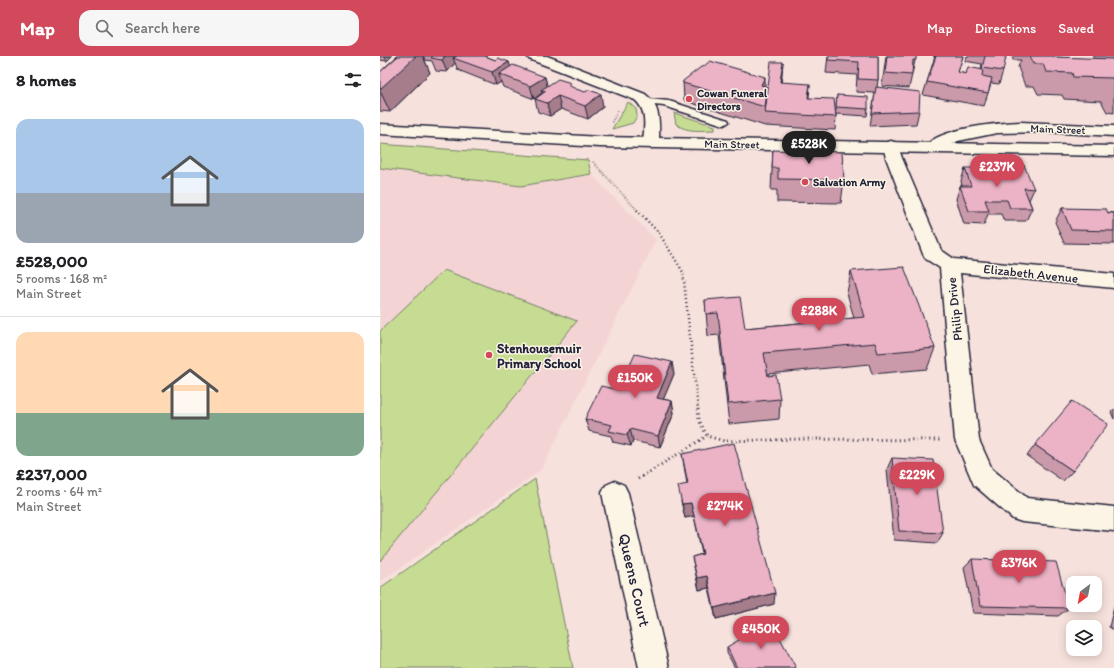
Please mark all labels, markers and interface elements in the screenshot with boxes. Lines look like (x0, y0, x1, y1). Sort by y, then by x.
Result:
search box (79, 10, 359, 46)
text: Map (20, 17, 55, 40)
icon: search (93, 17, 115, 39)
text: Search here (125, 19, 200, 37)
text: Map (927, 20, 953, 37)
text: Directions (975, 20, 1036, 37)
text: Saved (1058, 20, 1094, 37)
icon: filters (342, 69, 364, 91)
text: 8 homes (16, 70, 76, 90)
place label: Cowan Funeral Directors (697, 87, 768, 113)
marker: Cowan Funeral Directors (684, 94, 694, 104)
street label: Main Street (1030, 122, 1086, 137)
pin: £528K (781, 131, 837, 165)
text: £528K (791, 136, 827, 151)
street label: Main Street (704, 138, 760, 151)
icon: home (154, 145, 226, 217)
pin: £237K (969, 154, 1025, 188)
text: £237K (979, 159, 1015, 174)
place label: Salvation Army (813, 176, 886, 190)
marker: Salvation Army (800, 177, 810, 187)
text: £528,000 (16, 251, 88, 271)
street label: Elizabeth Avenue (983, 261, 1079, 286)
text: 5 rooms · 168 m² (16, 271, 107, 286)
street label: Philip Drive (944, 276, 965, 341)
text: Main Street (16, 286, 81, 301)
pin: £288K (791, 298, 847, 332)
text: £288K (801, 303, 837, 318)
place label: Stenhousemuir Primary School (497, 341, 582, 372)
marker: Stenhousemuir Primary School (484, 350, 494, 360)
icon: home (154, 358, 226, 430)
pin: £150K (607, 365, 663, 399)
text: £150K (617, 370, 653, 385)
pin: £229K (889, 462, 945, 496)
text: £237,000 (16, 464, 87, 484)
text: £229K (899, 467, 935, 482)
text: 2 rooms · 64 m² (16, 484, 102, 499)
pin: £274K (697, 493, 753, 527)
text: £274K (707, 498, 743, 513)
text: Main Street (16, 499, 81, 514)
street label: Queens Court (615, 532, 654, 629)
pin: £376K (991, 550, 1047, 584)
text: £376K (1001, 555, 1037, 570)
north arrow (1066, 576, 1102, 612)
map controls (1066, 576, 1102, 656)
pin: £450K (733, 616, 789, 650)
button: layers (1066, 620, 1102, 656)
text: £450K (742, 621, 780, 636)

